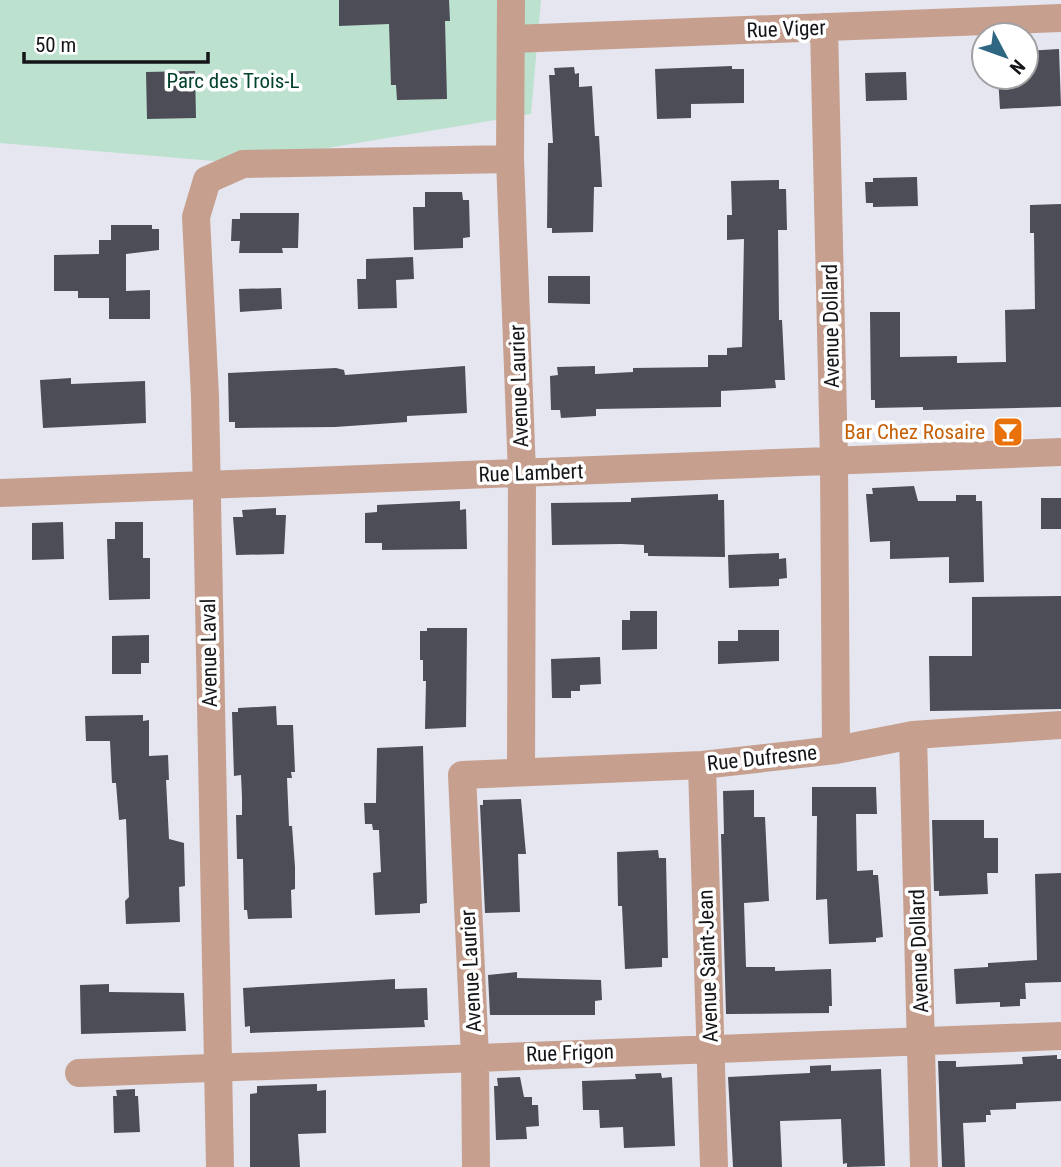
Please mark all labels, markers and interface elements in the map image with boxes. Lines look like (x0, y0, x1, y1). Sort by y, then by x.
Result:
street label: Rue Viger (746, 16, 826, 42)
scale bar (24, 21, 208, 65)
north arrow (970, 21, 1040, 91)
text: 50 m (35, 33, 76, 57)
text: N (1005, 55, 1030, 79)
park label: Parc des Trois-L (166, 69, 300, 93)
street label: Avenue Dollard (818, 264, 844, 388)
street label: Avenue Laurier (505, 324, 533, 448)
bar icon: Bar Chez Rosaire (991, 415, 1025, 449)
place label: Bar Chez Rosaire (844, 420, 985, 444)
street label: Rue Lambert (478, 459, 584, 487)
street label: Avenue Laval (196, 598, 222, 708)
street label: Rue Dufresne (706, 740, 818, 776)
street label: Avenue Saint-Jean (693, 889, 723, 1043)
street label: Avenue Dollard (905, 889, 933, 1013)
street label: Avenue Laurier (456, 909, 486, 1033)
street label: Rue Frigon (526, 1039, 614, 1067)

